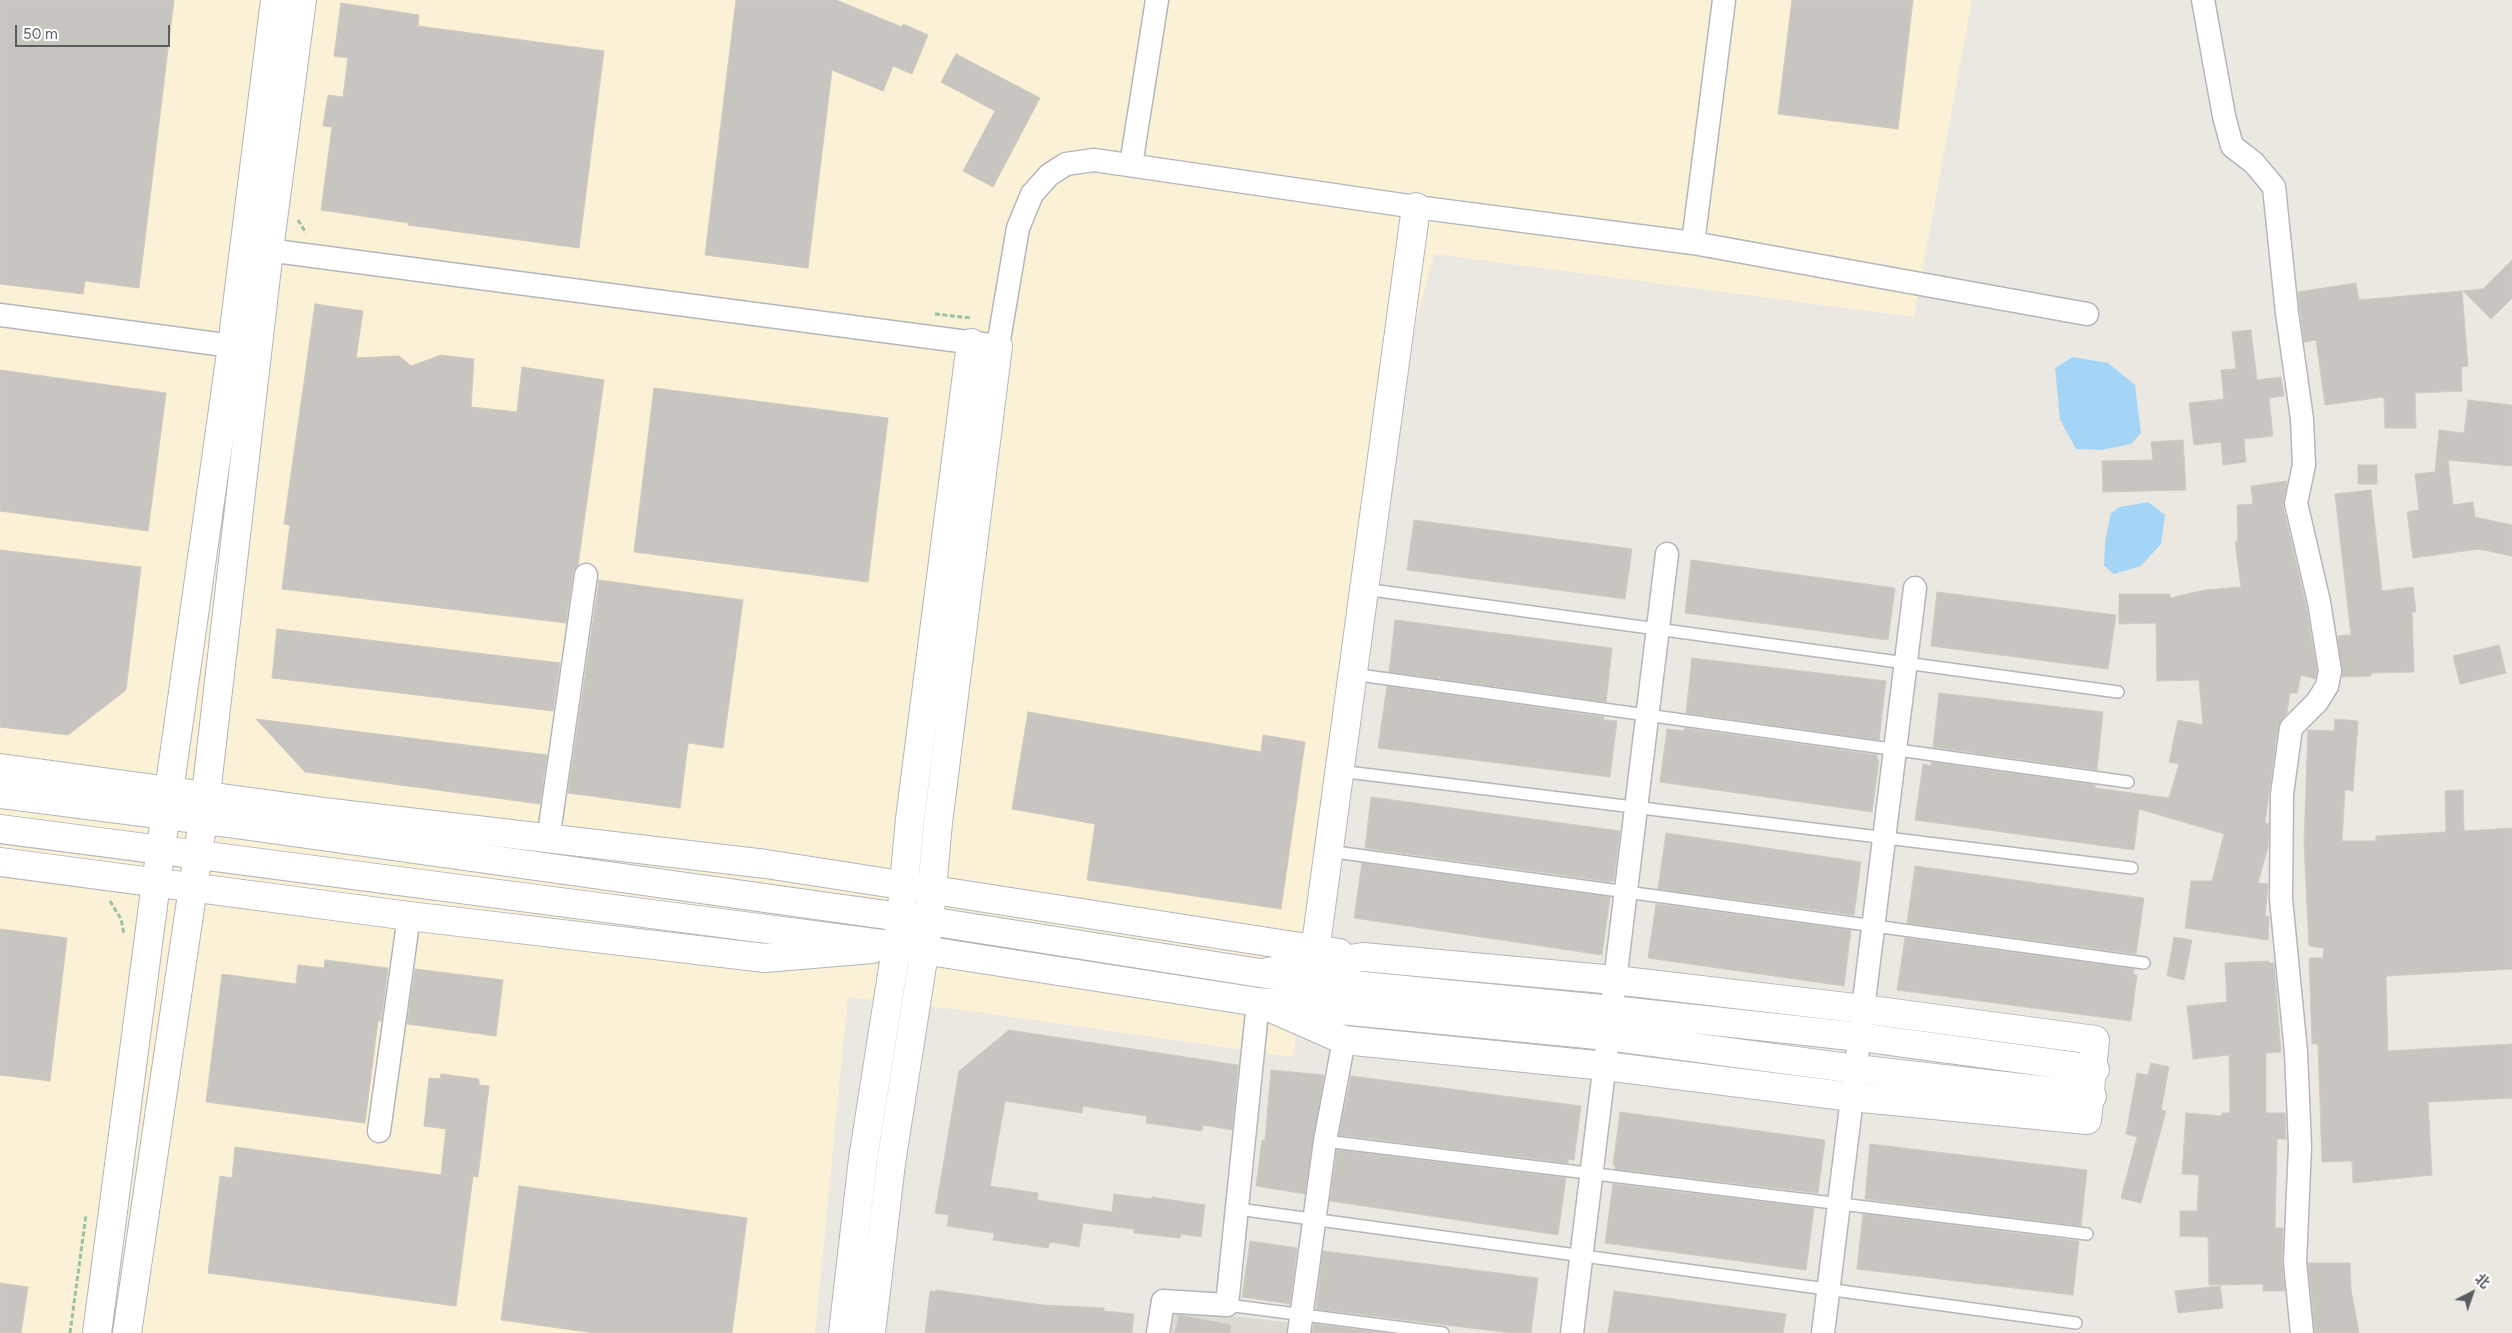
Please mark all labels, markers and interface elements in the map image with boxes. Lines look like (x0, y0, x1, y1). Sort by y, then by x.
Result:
scale bar (18, 15, 172, 47)
text: 50 m (23, 25, 58, 43)
north arrow (2447, 1268, 2497, 1318)
text: 北 (2471, 1270, 2493, 1292)

